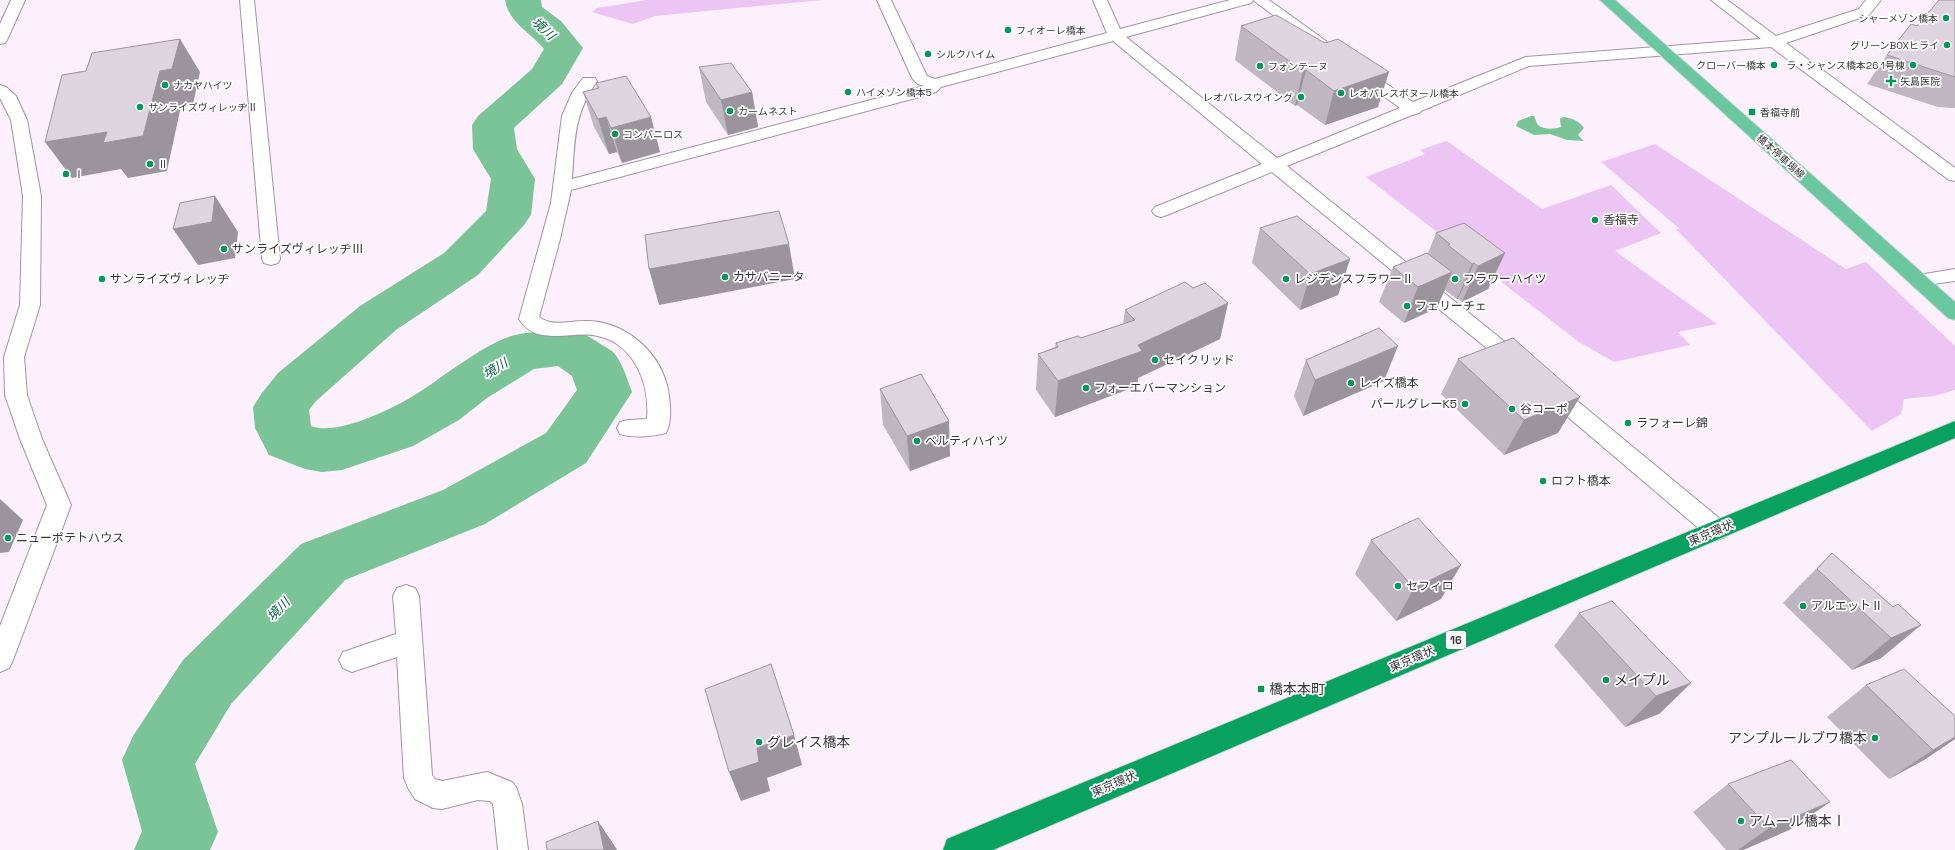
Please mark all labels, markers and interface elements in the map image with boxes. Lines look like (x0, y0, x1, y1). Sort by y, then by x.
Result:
place label: シャーメゾン橋本 (1858, 12, 1938, 25)
water label: 境川 (528, 13, 560, 45)
marker: シャーメゾン橋本 (1941, 13, 1951, 23)
place label: フィオーレ橋本 (1016, 24, 1086, 37)
marker: フィオーレ橋本 (1003, 25, 1013, 35)
place label: グリーンBOXヒライ (1850, 39, 1939, 52)
marker: グリーンBOXヒライ (1942, 40, 1952, 50)
place label: シルクハイム (936, 48, 995, 61)
marker: シルクハイム (923, 49, 933, 59)
place label: クローバー橋本 (1696, 59, 1766, 72)
place label: ラ・シャンス橋本26 1号棟 (1786, 59, 1905, 72)
place label: フォンテーヌ (1268, 60, 1328, 73)
marker: クローバー橋本 (1769, 60, 1779, 70)
marker: ラ・シャンス橋本26 1号棟 (1908, 60, 1918, 70)
marker: フォンテーヌ (1255, 61, 1265, 71)
marker: 矢島医院 (1885, 75, 1897, 87)
place label: 矢島医院 (1900, 75, 1940, 88)
place label: ナカヤハイツ (173, 79, 233, 92)
marker: ナカヤハイツ (160, 80, 170, 90)
place label: ハイメゾン橋本5 (856, 86, 932, 99)
marker: ハイメゾン橋本5 (843, 87, 853, 97)
place label: レオパレスボヌール橋本 (1349, 87, 1459, 100)
marker: レオパレスボヌール橋本 (1336, 88, 1346, 98)
place label: レオパレスウイング (1203, 91, 1293, 104)
marker: レオパレスウイング (1296, 92, 1306, 102)
place label: サンライズヴィレッヂⅡ (148, 101, 258, 114)
marker: サンライズヴィレッヂⅡ (135, 102, 145, 112)
place label: カームネスト (738, 105, 798, 118)
marker: カームネスト (725, 106, 735, 116)
place label: 香福寺前 (1760, 106, 1800, 119)
marker: 香福寺前 (1747, 107, 1757, 117)
place label: コンパニロス (623, 128, 683, 141)
marker: コンパニロス (610, 129, 620, 139)
street label: 橋本停車場線 (1754, 131, 1807, 181)
place label: Ⅱ (158, 158, 168, 171)
marker: Ⅱ (145, 159, 155, 169)
place label: Ⅰ (74, 168, 84, 181)
marker: Ⅰ (61, 169, 71, 179)
place label: 香福寺 (1603, 212, 1639, 228)
marker: 香福寺 (1590, 215, 1600, 225)
place label: サンライズヴィレッヂⅢ (232, 241, 364, 257)
marker: サンライズヴィレッヂⅢ (219, 244, 229, 254)
place label: カサバニータ (733, 269, 805, 285)
place label: サンライズヴィレッヂ (110, 271, 230, 287)
place label: レジデンスフラワーⅡ (1294, 271, 1414, 287)
place label: フラワーハイツ (1463, 271, 1547, 287)
marker: カサバニータ (720, 272, 730, 282)
marker: サンライズヴィレッヂ (97, 274, 107, 284)
marker: レジデンスフラワーⅡ (1281, 274, 1291, 284)
marker: フラワーハイツ (1450, 274, 1460, 284)
place label: フェリーチェ (1415, 298, 1487, 314)
marker: フェリーチェ (1402, 301, 1412, 311)
place label: セイクリッド (1163, 352, 1235, 368)
water label: 境川 (480, 353, 512, 382)
marker: セイクリッド (1150, 355, 1160, 365)
place label: レイズ橋本 (1359, 375, 1419, 391)
marker: レイズ橋本 (1346, 378, 1356, 388)
place label: フォーエバーマンション (1094, 380, 1226, 396)
marker: フォーエバーマンション (1081, 383, 1091, 393)
place label: パールグレーK5 (1370, 396, 1457, 412)
marker: パールグレーK5 (1460, 399, 1470, 409)
place label: 谷コーポ (1520, 401, 1568, 417)
marker: 谷コーポ (1507, 404, 1517, 414)
place label: ラフォーレ錦 (1636, 415, 1708, 431)
marker: ラフォーレ錦 (1623, 418, 1633, 428)
place label: ベルティハイツ (925, 433, 1008, 449)
marker: ベルティハイツ (912, 436, 922, 446)
place label: ロフト橋本 (1551, 473, 1611, 489)
marker: ロフト橋本 (1538, 476, 1548, 486)
street label: 東京環状 (1686, 516, 1736, 550)
place label: ニューポテトハウス (16, 530, 124, 546)
marker: ニューポテトハウス (3, 533, 13, 543)
place label: セフィロ (1406, 578, 1454, 594)
marker: セフィロ (1393, 581, 1403, 591)
water label: 境川 (263, 593, 295, 625)
place label: アルエットⅡ (1811, 598, 1883, 614)
marker: アルエットⅡ (1798, 601, 1808, 611)
road number: 16 (1446, 631, 1466, 649)
street label: 東京環状 (1387, 642, 1437, 676)
place label: メイプル (1614, 671, 1670, 689)
marker: メイプル (1601, 675, 1611, 685)
place label: 橋本本町 (1269, 680, 1325, 698)
marker: 橋本本町 (1256, 684, 1266, 694)
place label: アンプルールブワ橋本 (1728, 729, 1867, 747)
place label: グレイス橋本 (767, 733, 851, 751)
marker: アンプルールブワ橋本 (1870, 733, 1880, 743)
marker: グレイス橋本 (754, 737, 764, 747)
street label: 東京環状 (1089, 767, 1139, 801)
place label: アムール橋本Ⅰ (1749, 812, 1846, 830)
marker: アムール橋本Ⅰ (1736, 816, 1746, 826)

